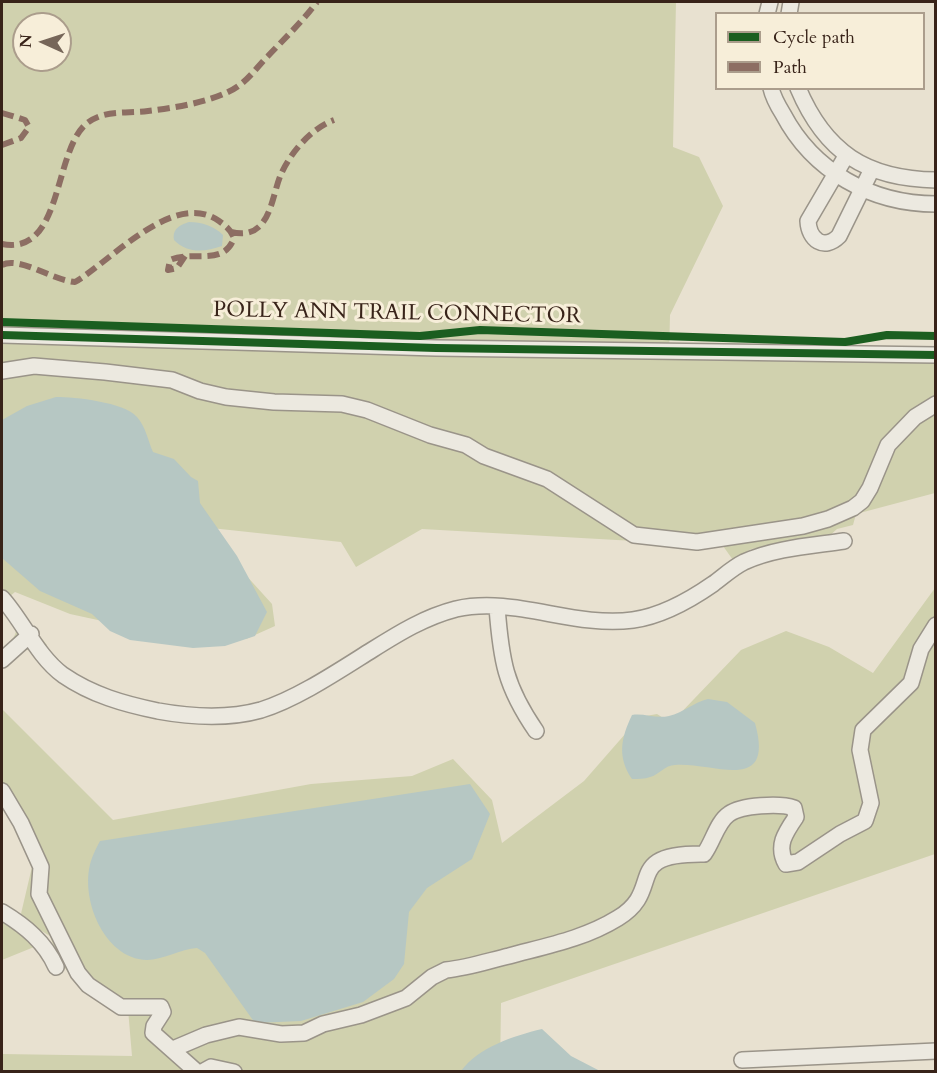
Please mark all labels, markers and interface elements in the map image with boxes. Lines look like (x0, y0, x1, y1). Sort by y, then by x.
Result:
north arrow (12, 12, 72, 72)
legend (715, 12, 925, 90)
text: Cycle path (773, 25, 855, 50)
text: N (15, 34, 37, 49)
text: Path (773, 55, 807, 80)
street label: POLLY ANN TRAIL CONNECTOR (213, 298, 581, 330)

